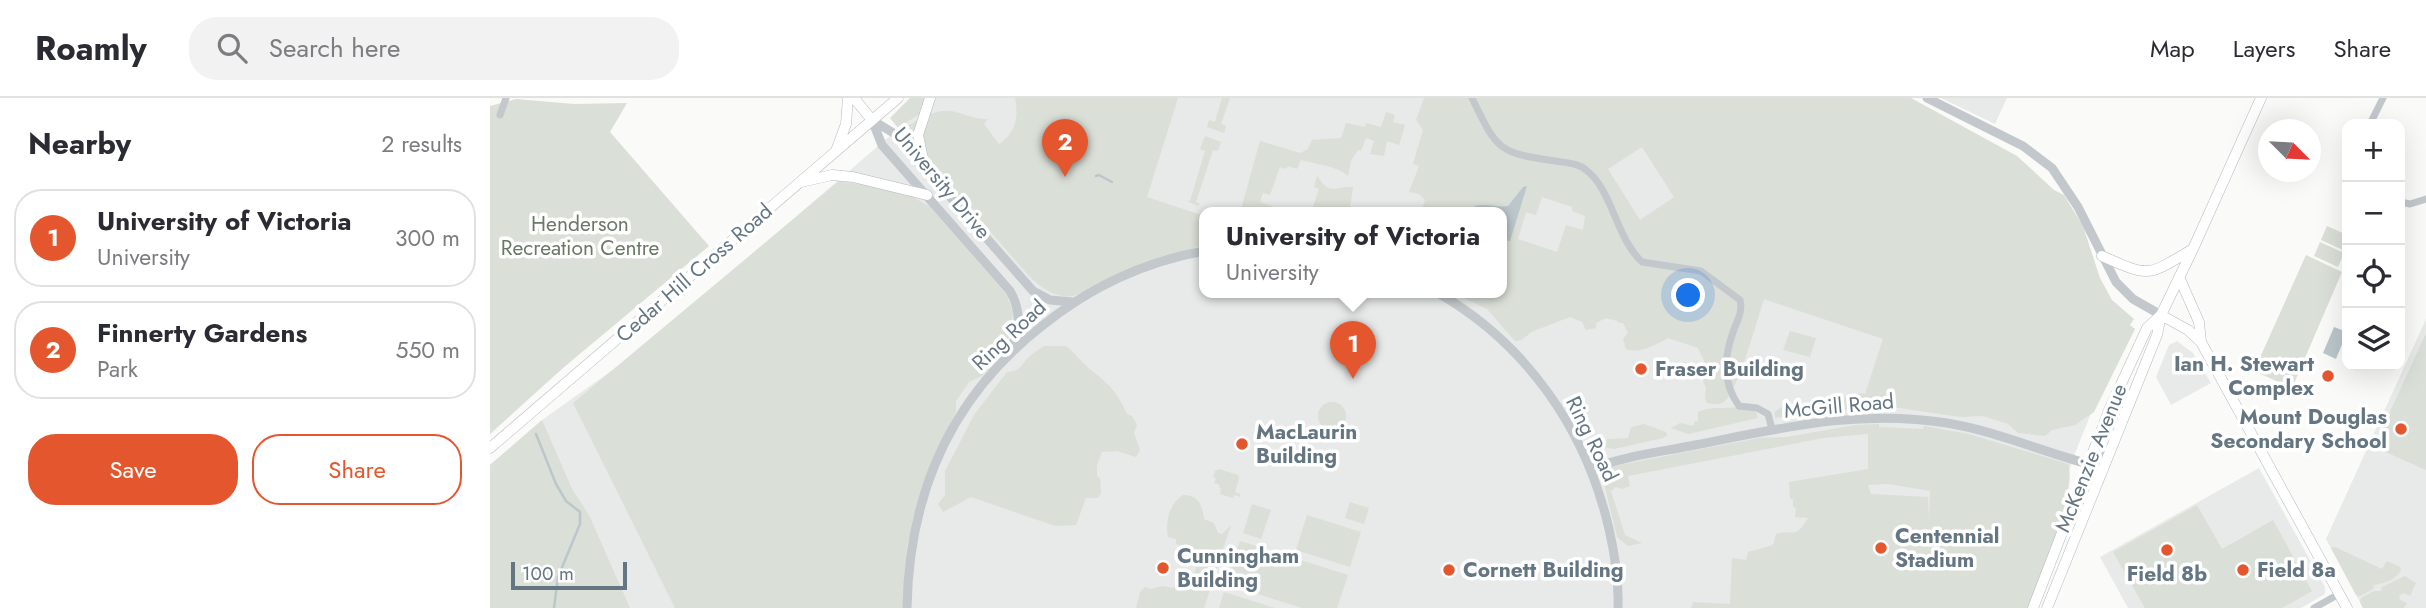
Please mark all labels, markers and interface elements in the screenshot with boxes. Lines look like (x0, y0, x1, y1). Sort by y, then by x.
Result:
search box (189, 17, 679, 80)
text: Roamly (35, 25, 147, 72)
icon: search (213, 29, 251, 67)
text: Search here (269, 29, 400, 67)
text: Map (2150, 31, 2195, 66)
text: Layers (2233, 31, 2295, 66)
text: Share (2333, 31, 2391, 66)
pin: 2 (1042, 119, 1088, 177)
north arrow (2258, 119, 2321, 182)
map controls (2342, 119, 2405, 371)
button: + (2342, 119, 2405, 182)
street label: University Drive (886, 121, 998, 246)
text: Nearby (28, 122, 131, 165)
text: 2 results (381, 127, 462, 161)
button: − (2342, 182, 2405, 245)
street label: Cedar Hill Cross Road (609, 197, 779, 349)
text: University of Victoria (97, 202, 352, 240)
popup (1199, 207, 1507, 298)
park label: Henderson Recreation Centre (501, 209, 660, 263)
text: University of Victoria (1226, 217, 1480, 255)
text: 1 (47, 221, 59, 255)
text: 300 m (395, 221, 460, 255)
text: University (97, 240, 190, 274)
button: locate (2342, 245, 2405, 308)
text: University (1226, 255, 1319, 289)
your location (1671, 278, 1705, 312)
street label: Ring Road (965, 293, 1053, 377)
button: layers (2342, 308, 2405, 371)
text: Finnerty Gardens (97, 314, 307, 352)
pin: 1 (1330, 321, 1376, 379)
text: 2 (45, 333, 61, 367)
text: 550 m (395, 333, 460, 367)
place label: Ian H. Stewart Complex (2174, 349, 2315, 403)
text: Park (97, 352, 138, 386)
place label: Fraser Building (1655, 354, 1804, 384)
marker: Fraser Building (1633, 361, 1649, 377)
marker: Ian H. Stewart Complex (2320, 368, 2336, 384)
street label: McKenzie Avenue (2048, 379, 2135, 537)
street label: McGill Road (1783, 386, 1895, 426)
street label: Ring Road (1558, 391, 1626, 487)
place label: Mount Douglas Secondary School (2210, 402, 2387, 456)
place label: MacLaurin Building (1256, 417, 1357, 471)
marker: Mount Douglas Secondary School (2393, 421, 2409, 437)
button: Save (28, 434, 238, 505)
button: Share (252, 434, 462, 505)
marker: MacLaurin Building (1234, 436, 1250, 452)
place label: Centennial Stadium (1895, 521, 1999, 575)
marker: Centennial Stadium (1873, 540, 1889, 556)
place label: Cunningham Building (1177, 541, 1299, 595)
marker: Field 8b (2159, 542, 2175, 558)
place label: Cornett Building (1463, 555, 1624, 585)
place label: Field 8a (2257, 555, 2336, 585)
scale bar (511, 559, 626, 591)
place label: Field 8b (2127, 559, 2207, 589)
text: 100 m (522, 560, 574, 587)
marker: Cunningham Building (1155, 560, 1171, 576)
marker: Cornett Building (1441, 562, 1457, 578)
marker: Field 8a (2235, 562, 2251, 578)

